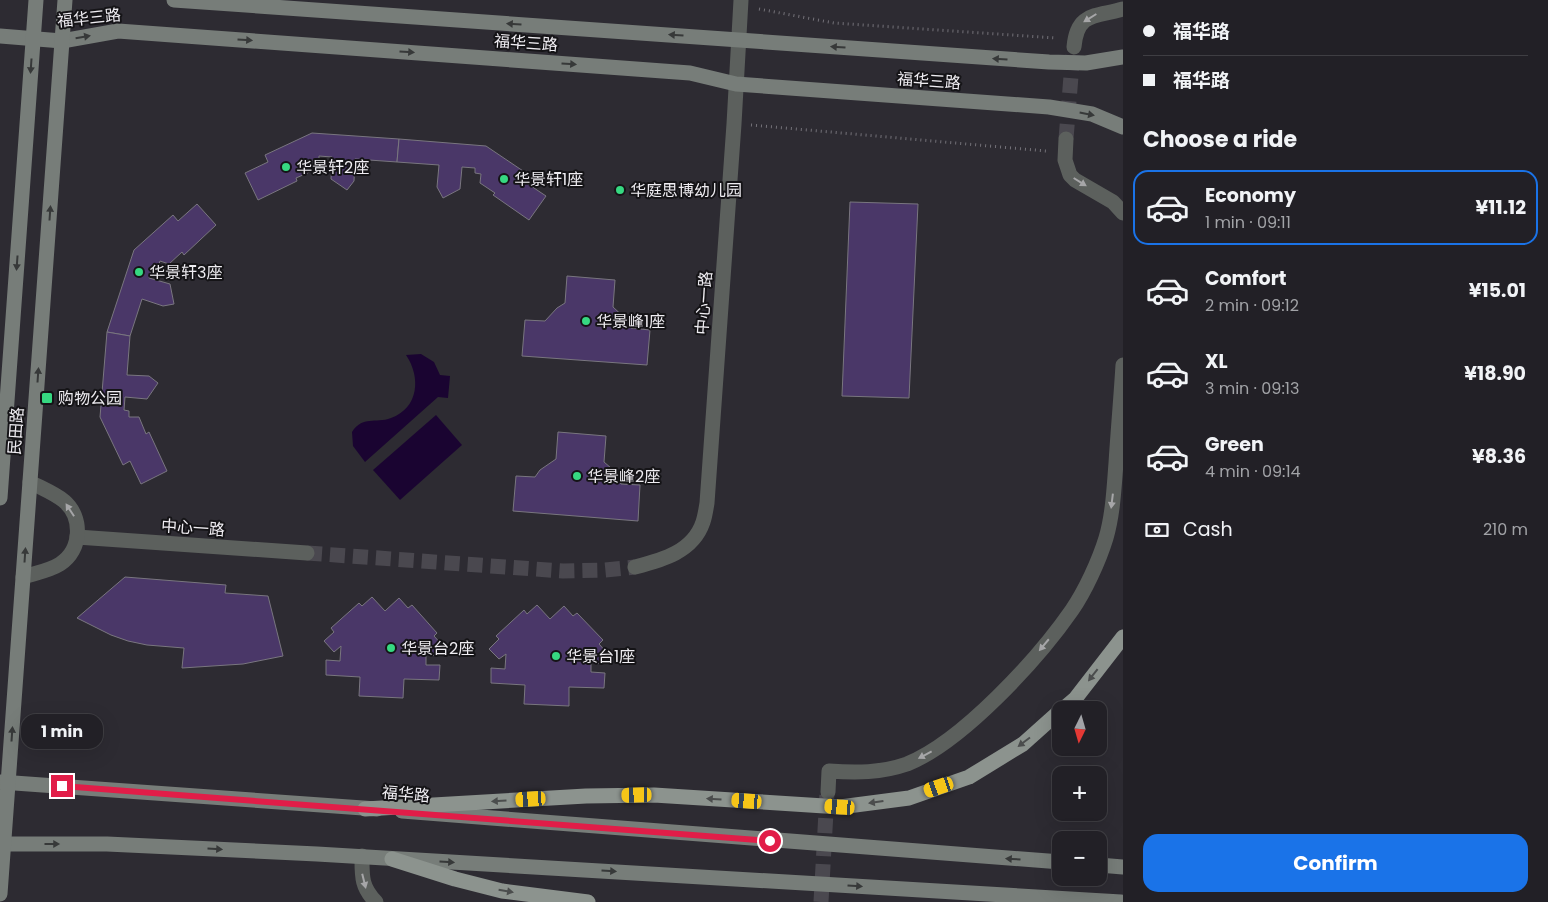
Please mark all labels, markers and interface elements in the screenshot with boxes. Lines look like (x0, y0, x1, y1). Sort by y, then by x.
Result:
street label: 福华三路 (56, 3, 122, 33)
one-way arrow (1083, 14, 1097, 23)
text: 福华路 (1173, 18, 1230, 45)
one-way arrow (506, 20, 522, 28)
street label: 福华三路 (493, 29, 559, 57)
one-way arrow (668, 31, 684, 39)
one-way arrow (76, 32, 92, 40)
one-way arrow (237, 36, 253, 44)
one-way arrow (830, 43, 846, 51)
one-way arrow (399, 48, 415, 56)
one-way arrow (992, 54, 1008, 62)
one-way arrow (27, 58, 35, 74)
one-way arrow (561, 60, 577, 68)
street label: 福华三路 (896, 67, 962, 95)
text: 福华路 (1173, 67, 1230, 94)
one-way arrow (1079, 110, 1095, 118)
text: Choose a ride (1143, 124, 1297, 155)
place label: 华景轩2座 (296, 156, 369, 179)
marker: 华景轩2座 (280, 161, 292, 173)
place label: 华景轩1座 (514, 168, 583, 191)
marker: 华景轩1座 (498, 173, 510, 185)
one-way arrow (1073, 177, 1086, 186)
place label: 华庭思博幼儿园 (630, 179, 742, 202)
text: Economy (1205, 182, 1296, 209)
marker: 华庭思博幼儿园 (614, 184, 626, 196)
icon: car (1145, 185, 1190, 230)
text: ¥11.12 (1476, 194, 1526, 221)
one-way arrow (46, 205, 54, 221)
text: 1 min · 09:11 (1205, 211, 1291, 234)
one-way arrow (13, 255, 21, 271)
place label: 华景轩3座 (149, 261, 222, 284)
text: Comfort (1205, 265, 1287, 292)
marker: 华景轩3座 (133, 266, 145, 278)
icon: car (1145, 268, 1190, 313)
street label: 中心一路 (690, 270, 718, 336)
text: ¥15.01 (1469, 277, 1526, 304)
text: 2 min · 09:12 (1205, 294, 1299, 317)
place label: 华景峰1座 (596, 310, 665, 333)
marker: 华景峰1座 (580, 315, 592, 327)
text: XL (1205, 348, 1228, 375)
icon: car (1145, 351, 1190, 396)
text: ¥18.90 (1464, 360, 1526, 387)
one-way arrow (34, 367, 42, 383)
text: 3 min · 09:13 (1205, 377, 1299, 400)
place label: 购物公园 (58, 387, 122, 410)
marker: 购物公园 (40, 391, 54, 405)
street label: 民田路 (3, 406, 29, 456)
text: Green (1205, 431, 1264, 458)
icon: car (1145, 434, 1190, 479)
text: ¥8.36 (1472, 443, 1526, 470)
text: 4 min · 09:14 (1205, 460, 1301, 483)
place label: 华景峰2座 (587, 465, 660, 488)
marker: 华景峰2座 (571, 470, 583, 482)
one-way arrow (1108, 493, 1116, 509)
one-way arrow (66, 503, 75, 516)
street label: 中心一路 (160, 514, 226, 542)
icon: cash (1143, 516, 1171, 544)
text: Cash (1183, 516, 1233, 543)
text: 210 m (1483, 518, 1528, 541)
one-way arrow (21, 546, 29, 562)
place label: 华景台2座 (401, 637, 474, 660)
one-way arrow (1038, 639, 1049, 652)
marker: 华景台2座 (385, 642, 397, 654)
place label: 华景台1座 (566, 645, 635, 668)
marker: 华景台1座 (550, 650, 562, 662)
one-way arrow (1088, 668, 1099, 681)
north arrow (1052, 701, 1108, 756)
map controls (1052, 701, 1107, 886)
callout: 1 min (21, 714, 103, 748)
text: 1 min (41, 720, 83, 743)
one-way arrow (8, 726, 16, 742)
one-way arrow (1017, 737, 1031, 747)
one-way arrow (917, 751, 932, 759)
button: + (1052, 766, 1107, 821)
route end (51, 775, 73, 797)
car (922, 775, 955, 799)
street label: 福华路 (381, 780, 431, 808)
car (621, 787, 652, 803)
car (515, 791, 546, 807)
car (731, 792, 762, 810)
one-way arrow (706, 794, 722, 802)
one-way arrow (491, 797, 507, 805)
car (824, 798, 855, 816)
one-way arrow (867, 798, 883, 806)
route start (759, 830, 781, 852)
button: − (1052, 831, 1107, 886)
button: Confirm (1143, 834, 1528, 892)
one-way arrow (45, 840, 61, 848)
one-way arrow (207, 845, 223, 853)
one-way arrow (1004, 854, 1020, 862)
one-way arrow (439, 858, 455, 866)
one-way arrow (601, 868, 617, 876)
one-way arrow (360, 873, 368, 889)
one-way arrow (847, 882, 863, 890)
one-way arrow (498, 887, 514, 895)

